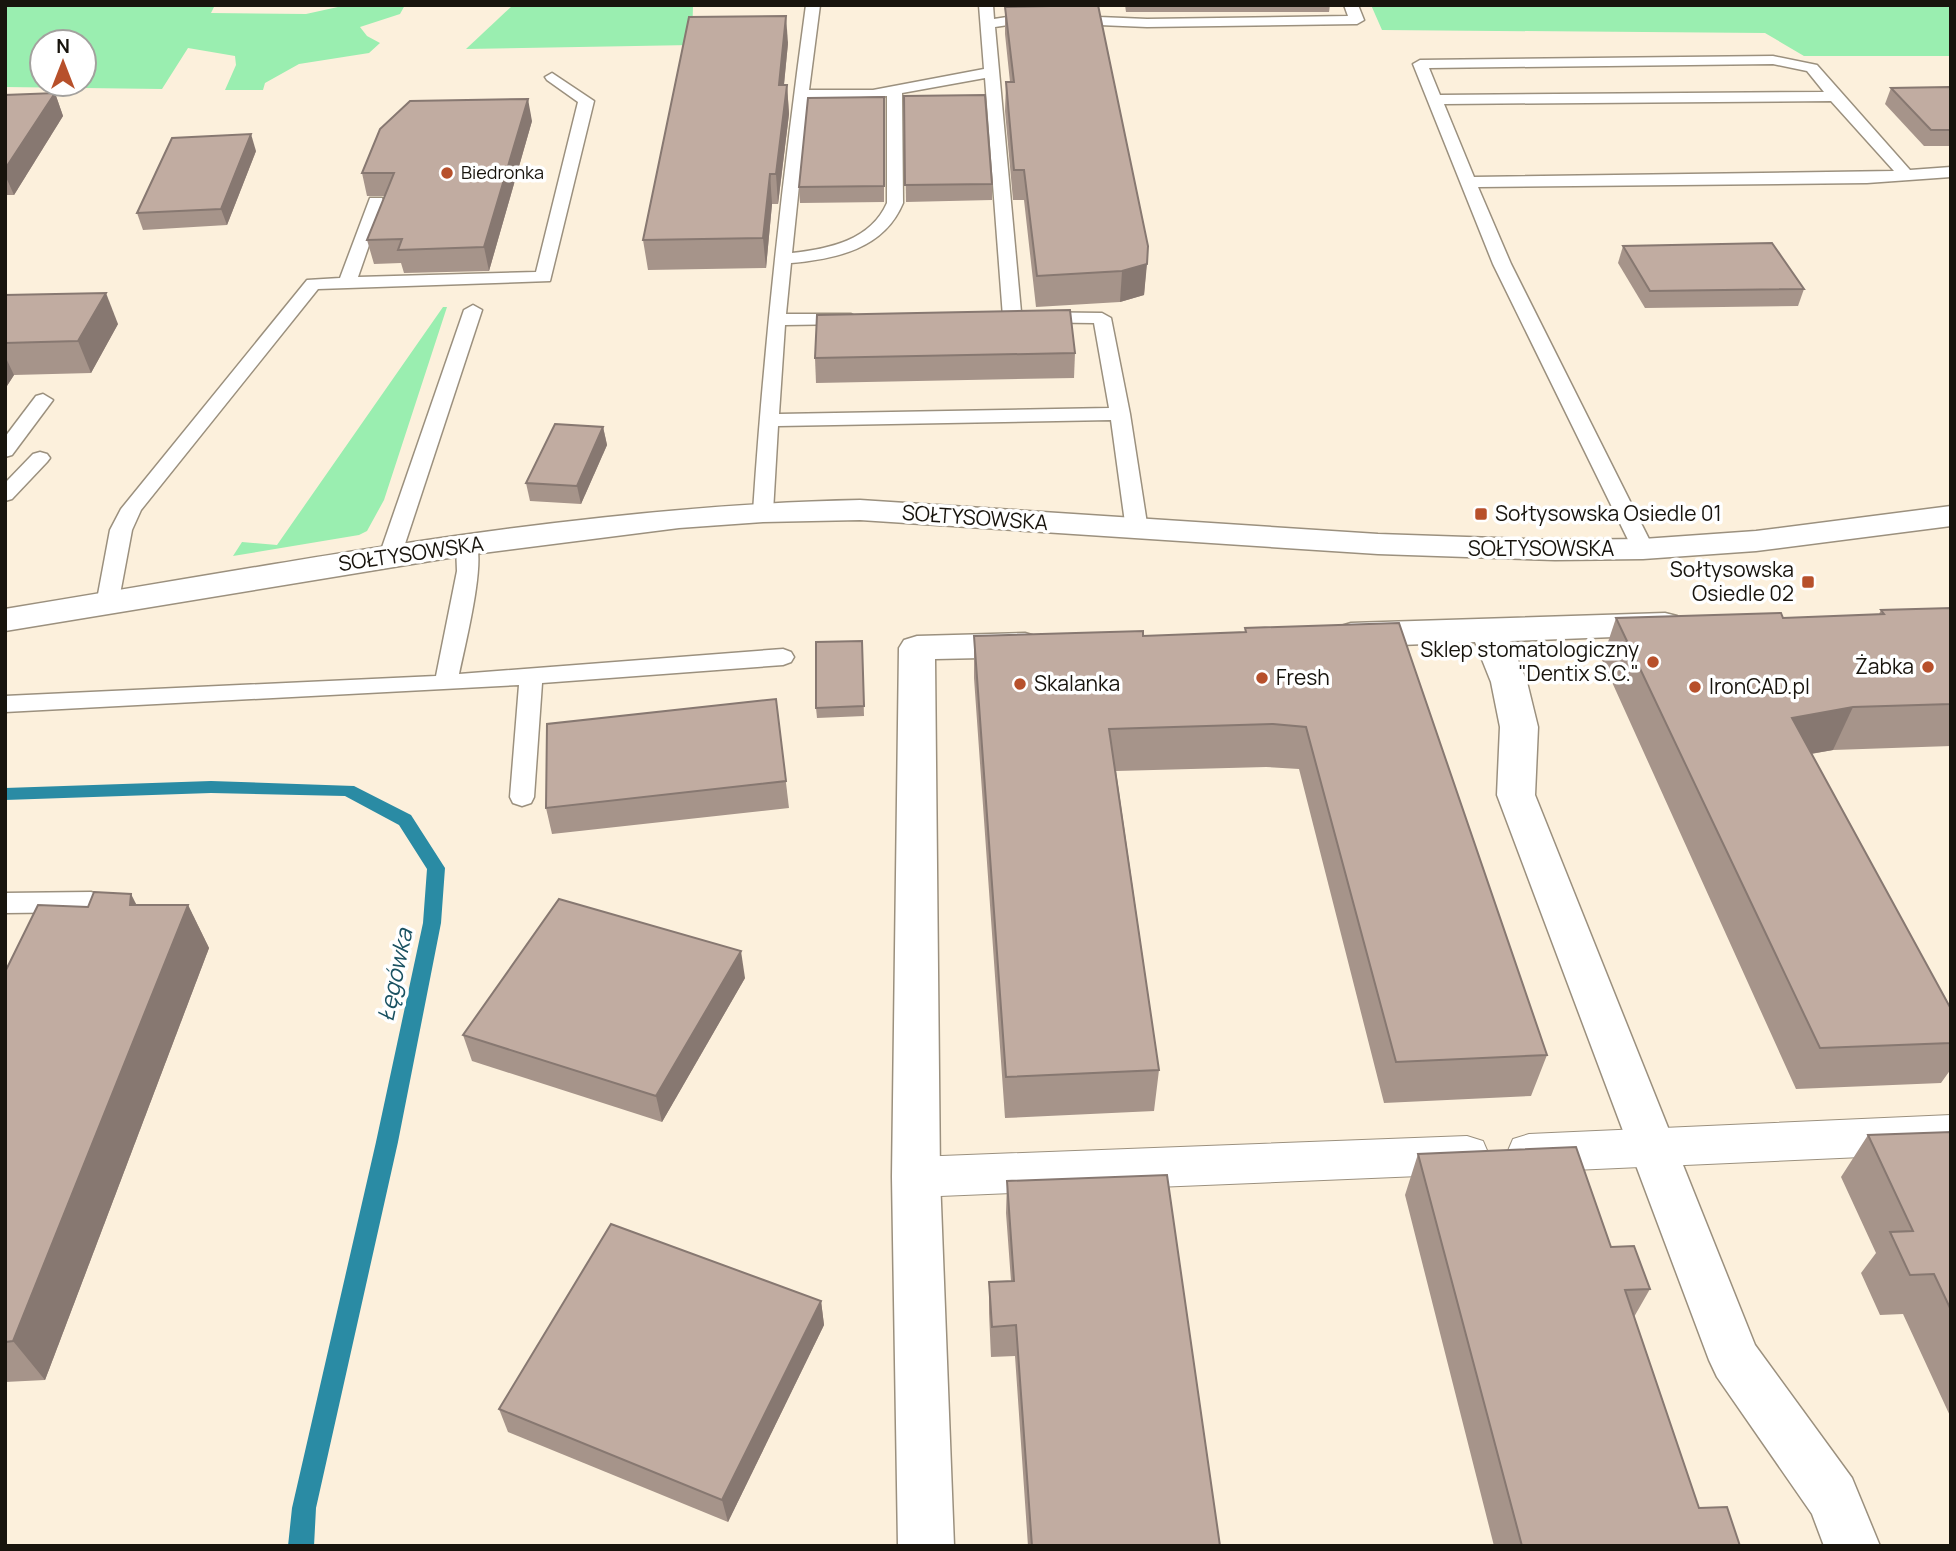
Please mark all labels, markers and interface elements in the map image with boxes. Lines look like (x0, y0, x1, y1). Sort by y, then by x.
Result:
north arrow (28, 28, 98, 98)
text: N (56, 33, 70, 59)
place label: Biedronka (461, 160, 544, 184)
marker: Biedronka (439, 165, 455, 181)
street label: SOŁTYSOWSKA (901, 498, 1049, 536)
place label: Sołtysowska Osiedle 01 (1495, 499, 1722, 527)
marker: Sołtysowska Osiedle 01 (1473, 506, 1489, 522)
street label: SOŁTYSOWSKA (336, 529, 485, 577)
street label: SOŁTYSOWSKA (1468, 534, 1614, 562)
place label: Sołtysowska Osiedle 02 (1670, 555, 1794, 607)
marker: Sołtysowska Osiedle 02 (1800, 574, 1816, 590)
place label: Sklep stomatologiczny "Dentix S.C." (1420, 635, 1639, 687)
place label: Żabka (1855, 652, 1914, 680)
marker: Sklep stomatologiczny "Dentix S.C." (1645, 654, 1661, 670)
marker: Żabka (1920, 659, 1936, 675)
place label: Fresh (1276, 663, 1330, 691)
place label: Skalanka (1034, 669, 1120, 697)
marker: Fresh (1254, 670, 1270, 686)
place label: IronCAD.pl (1709, 672, 1810, 700)
marker: Skalanka (1012, 676, 1028, 692)
marker: IronCAD.pl (1687, 679, 1703, 695)
water label: Łęgówka (369, 924, 420, 1024)

